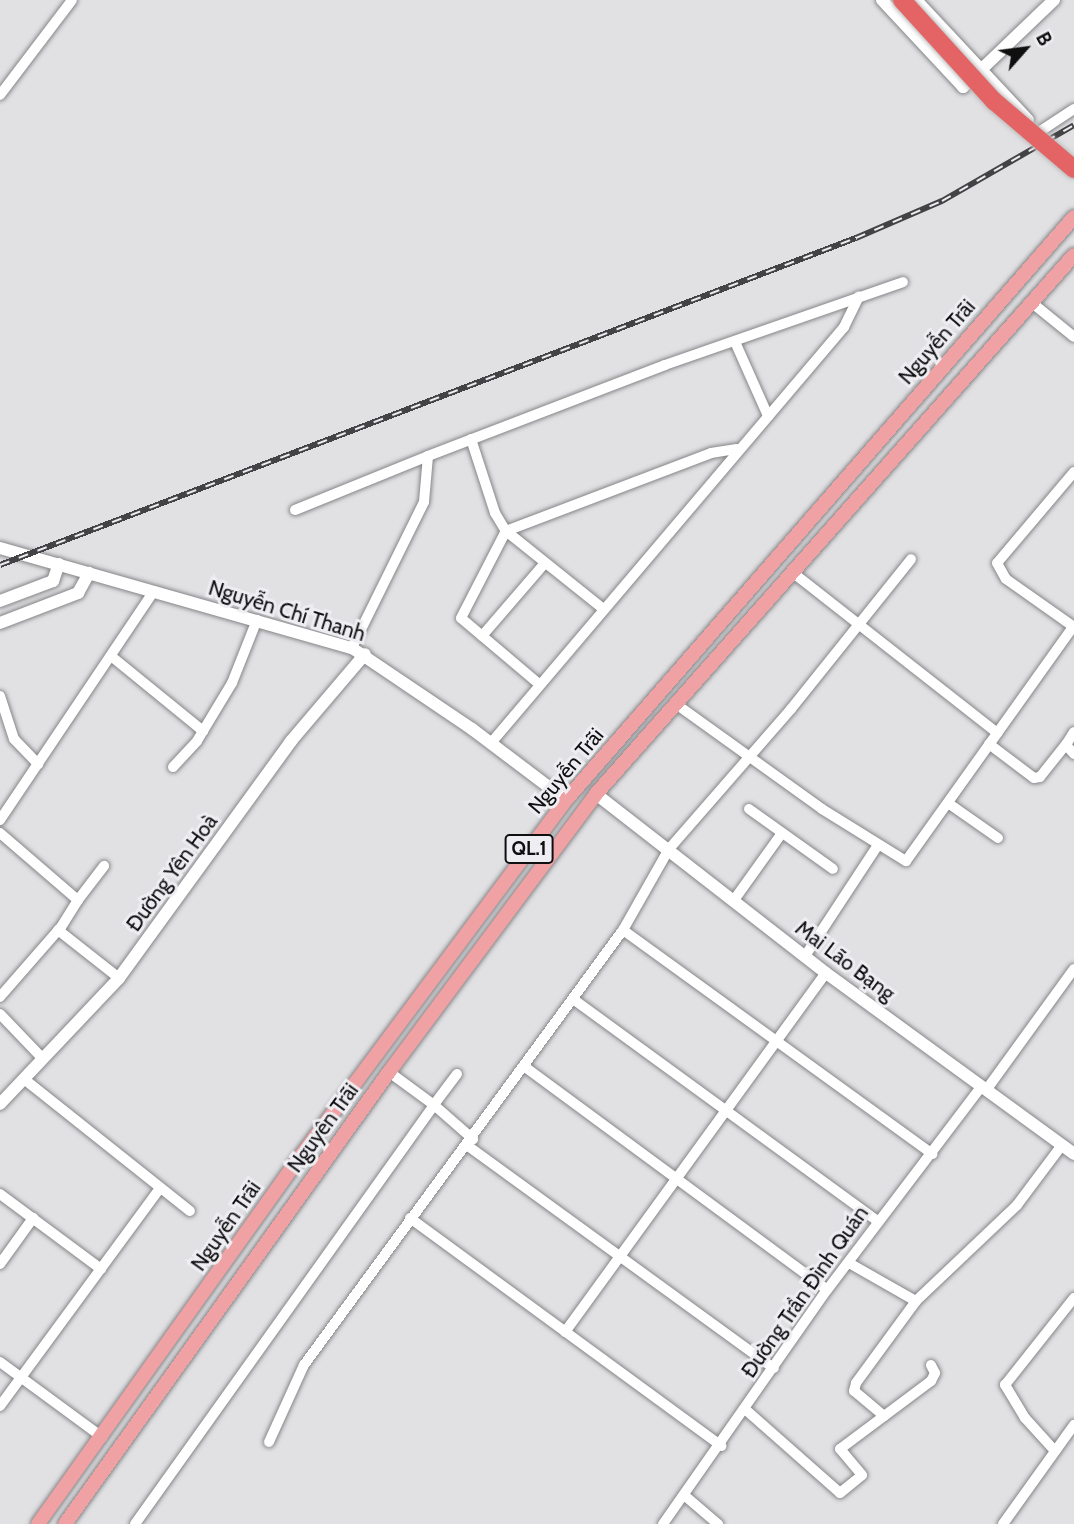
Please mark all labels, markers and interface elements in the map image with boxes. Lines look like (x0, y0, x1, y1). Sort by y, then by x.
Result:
north arrow (990, 14, 1060, 84)
text: B (1031, 28, 1057, 50)
street label: Nguyễn Trãi (893, 295, 981, 389)
street label: Nguyễn Chí Thanh (206, 575, 368, 647)
street label: Nguyễn Trãi (523, 723, 609, 819)
street label: Đường Yên Hoà (121, 810, 223, 936)
road number: QL.1 (504, 834, 554, 864)
street label: Mai Lão Bạng (790, 915, 900, 1007)
street label: Nguyên Trãi (282, 1079, 364, 1177)
street label: Nguyễn Trãi (186, 1176, 266, 1276)
street label: Đường Trần Đình Quán (736, 1201, 874, 1383)

